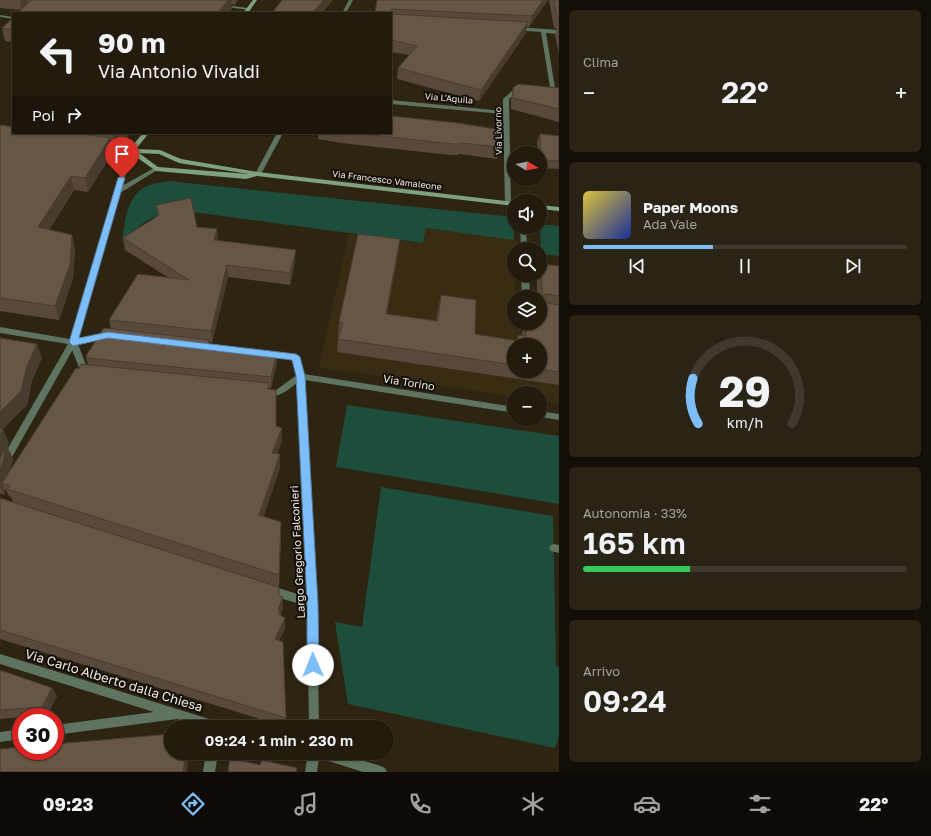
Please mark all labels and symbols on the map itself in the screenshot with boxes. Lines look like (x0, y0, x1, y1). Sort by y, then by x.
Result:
street label: Via L'Aquila (424, 90, 474, 106)
street label: Via Livorno (492, 107, 504, 155)
pin (105, 137, 139, 178)
north arrow (507, 146, 547, 186)
street label: Via Francesco Vamaleone (332, 168, 442, 192)
street label: Via Torino (382, 371, 436, 393)
street label: Largo Gregorio Falconieri (287, 485, 307, 619)
position arrow (292, 644, 334, 686)
street label: Via Carlo Alberto dalla Chiesa (23, 645, 205, 715)
speed limit sign: 30 (12, 708, 64, 760)

